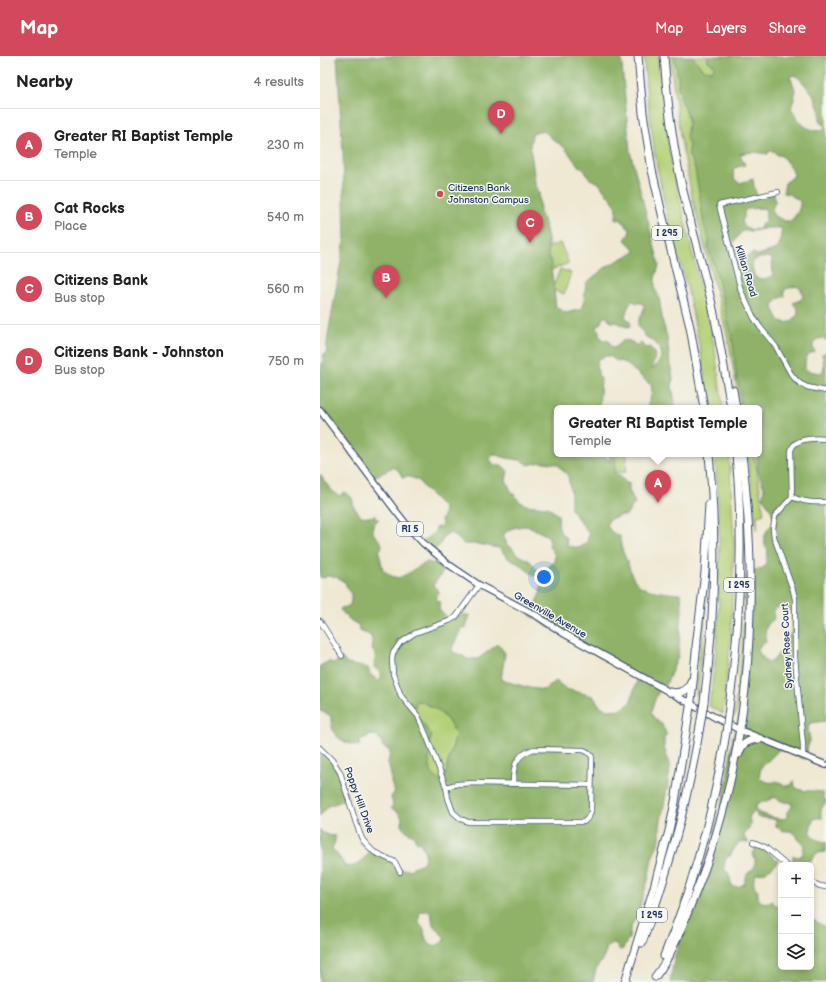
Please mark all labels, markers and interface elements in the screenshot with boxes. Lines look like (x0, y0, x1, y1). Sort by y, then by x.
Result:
text: Map (20, 17, 58, 40)
text: Map (655, 20, 683, 37)
text: Layers (705, 20, 747, 37)
text: Share (769, 20, 806, 37)
text: Nearby (16, 72, 73, 92)
text: 4 results (254, 74, 304, 90)
pin: D (488, 101, 514, 134)
text: Greater RI Baptist Temple (54, 127, 233, 146)
text: A (25, 137, 33, 153)
text: 230 m (267, 137, 304, 153)
text: Temple (54, 146, 97, 162)
place label: Citizens Bank Johnston Campus (448, 182, 529, 206)
marker: Citizens Bank Johnston Campus (435, 189, 445, 199)
text: Cat Rocks (54, 199, 125, 218)
text: B (24, 209, 34, 225)
text: 540 m (267, 209, 304, 225)
pin: C (517, 210, 543, 243)
text: Place (54, 218, 87, 234)
road number: I 295 (652, 226, 682, 240)
street label: Killian Road (732, 244, 760, 299)
pin: B (373, 265, 399, 298)
text: Citizens Bank (54, 271, 148, 290)
text: C (24, 281, 34, 297)
text: 560 m (267, 281, 304, 297)
text: Bus stop (54, 290, 105, 306)
text: Citizens Bank - Johnston (54, 343, 224, 362)
text: D (24, 353, 34, 369)
text: 750 m (268, 353, 304, 369)
text: Bus stop (54, 362, 105, 378)
popup (554, 405, 762, 457)
text: Greater RI Baptist Temple (569, 414, 748, 433)
text: Temple (569, 433, 611, 449)
pin: A (645, 470, 671, 503)
road number: RI 5 (397, 522, 423, 536)
your location (534, 567, 554, 587)
road number: I 295 (724, 578, 754, 592)
street label: Greenville Avenue (511, 589, 589, 641)
street label: Sydney Rose Court (779, 603, 795, 689)
street label: Poppy Hill Drive (341, 765, 377, 835)
map controls (778, 862, 814, 970)
button: + (778, 862, 814, 898)
button: − (778, 898, 814, 934)
road number: I 295 (637, 908, 667, 922)
button: layers (778, 934, 814, 970)

